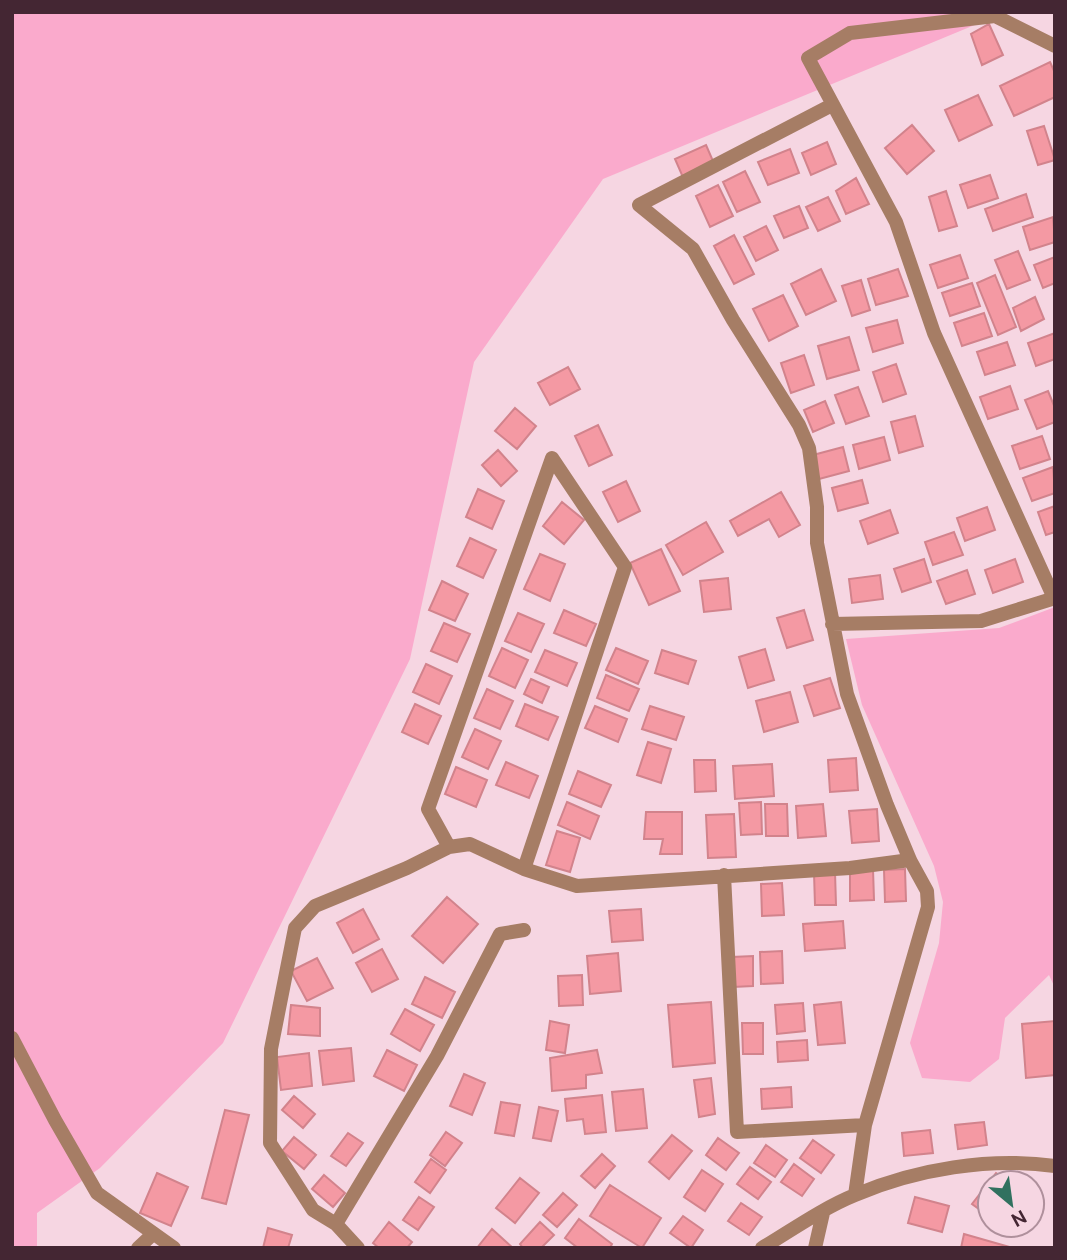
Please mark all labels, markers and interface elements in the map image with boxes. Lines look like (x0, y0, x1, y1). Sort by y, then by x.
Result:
north arrow (976, 1169, 1046, 1239)
text: N (1008, 1206, 1031, 1232)

